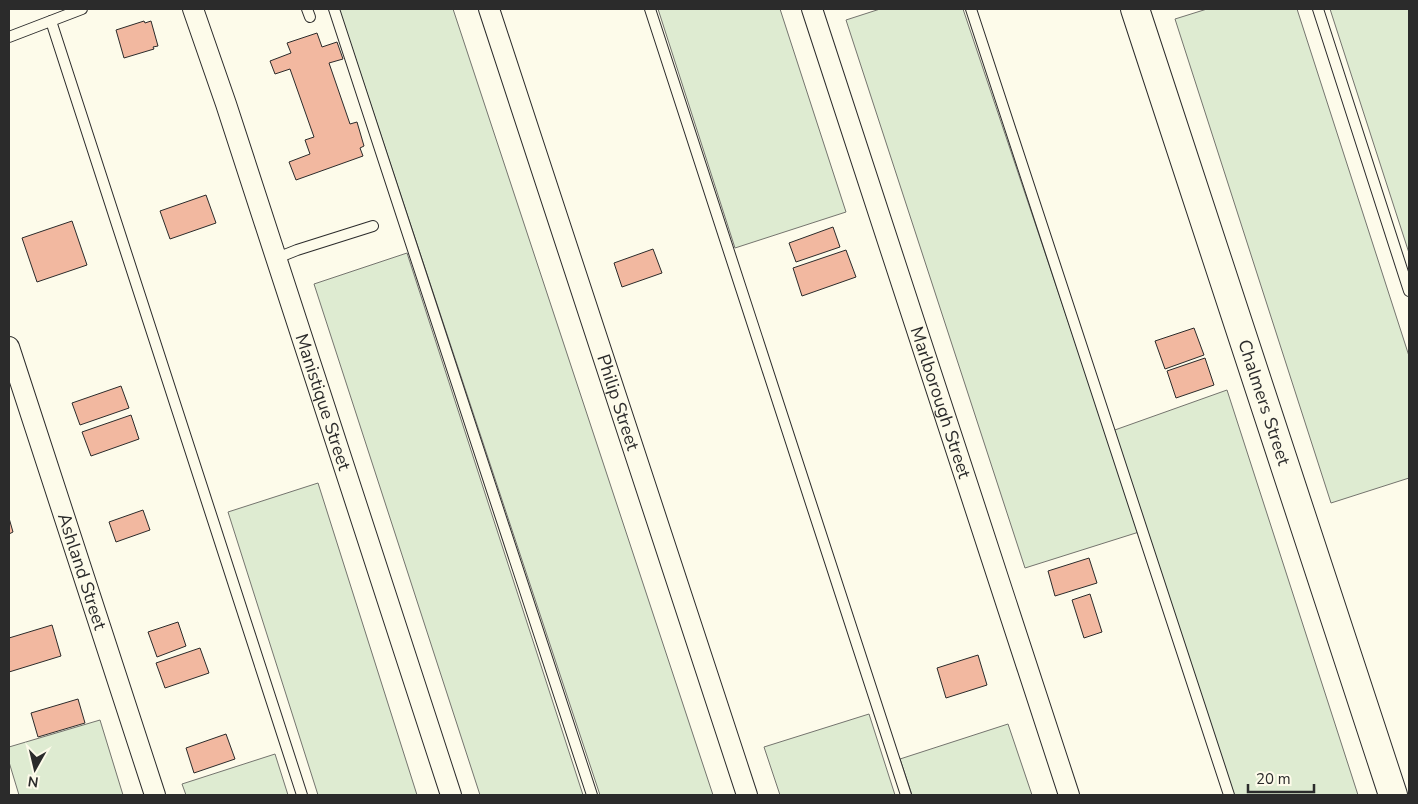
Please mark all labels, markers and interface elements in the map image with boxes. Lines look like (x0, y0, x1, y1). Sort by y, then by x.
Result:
street label: Marlborough Street (905, 324, 977, 482)
street label: Manistique Street (290, 331, 357, 474)
street label: Chalmers Street (1232, 336, 1296, 469)
street label: Philip Street (591, 351, 645, 454)
street label: Ashland Street (52, 510, 113, 633)
north arrow (10, 744, 60, 794)
scale bar (1248, 762, 1314, 794)
text: 20 m (1256, 769, 1291, 789)
text: N (27, 771, 40, 792)

